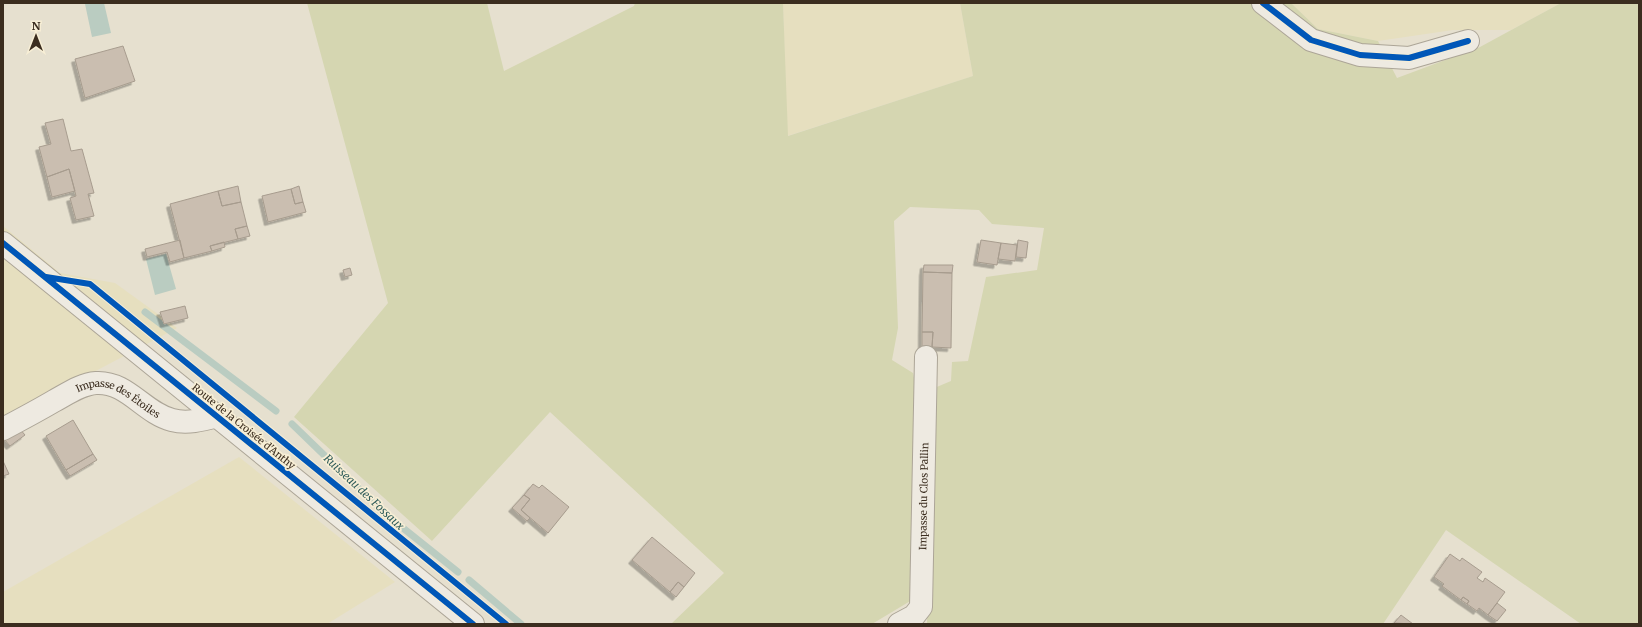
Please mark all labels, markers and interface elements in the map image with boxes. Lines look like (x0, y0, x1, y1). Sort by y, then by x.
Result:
north arrow (16, 16, 56, 56)
text: N (32, 19, 41, 33)
street label: Impasse des Étoiles (74, 377, 163, 421)
street label: Route de la Croisée d'Anthy (189, 381, 298, 472)
street label: Impasse du Clos Pallin (916, 442, 931, 550)
water label: Ruisseau des Fossaux (321, 451, 407, 533)

